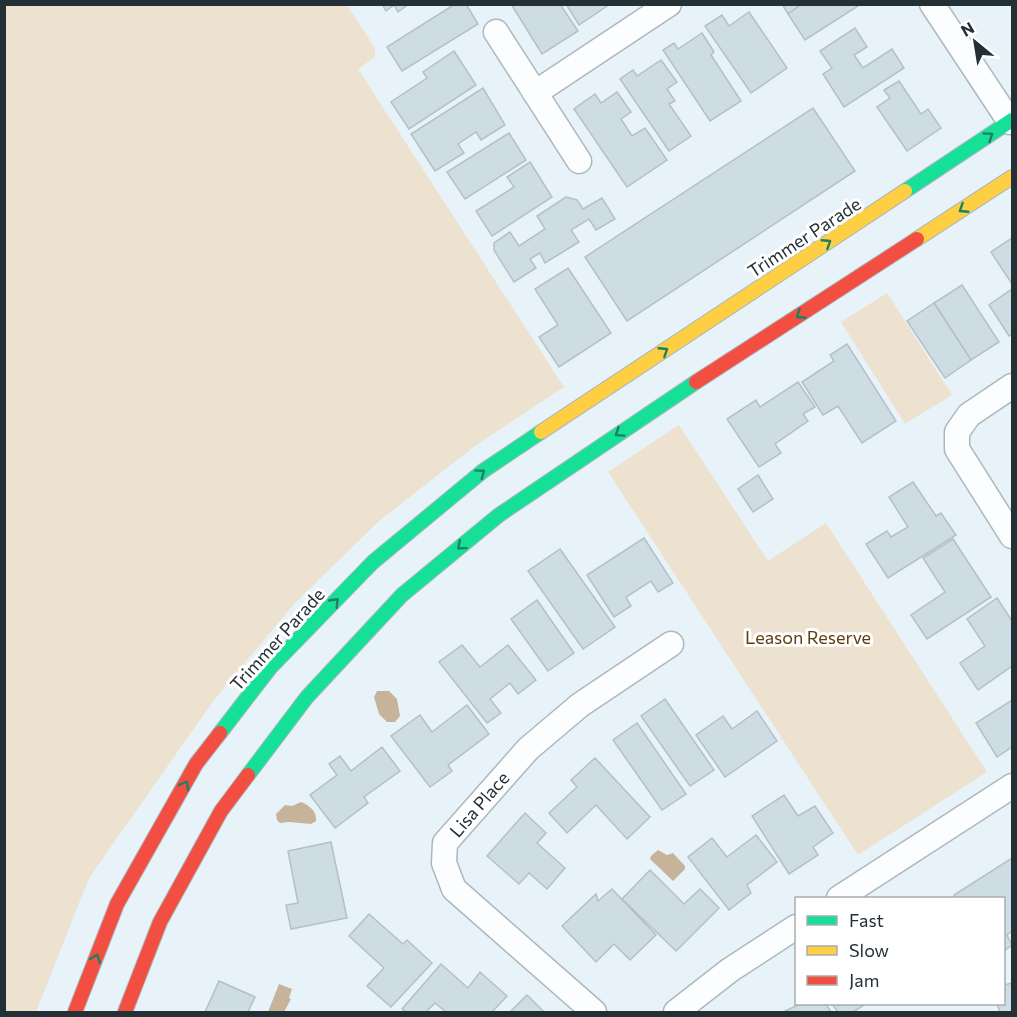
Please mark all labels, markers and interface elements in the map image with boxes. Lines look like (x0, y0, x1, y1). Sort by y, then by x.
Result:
north arrow (945, 12, 1005, 72)
text: N (957, 17, 977, 40)
one-way arrow (983, 132, 994, 143)
street label: Trimmer Parade (743, 192, 865, 282)
one-way arrow (959, 201, 970, 212)
one-way arrow (820, 239, 831, 250)
one-way arrow (796, 308, 807, 319)
one-way arrow (657, 347, 668, 358)
one-way arrow (615, 426, 626, 437)
one-way arrow (474, 470, 485, 481)
one-way arrow (457, 539, 468, 550)
street label: Trimmer Parade (225, 583, 329, 695)
one-way arrow (327, 598, 338, 609)
park label: Leason Reserve (745, 626, 871, 648)
street label: Lisa Place (445, 767, 513, 841)
one-way arrow (178, 780, 189, 791)
legend (795, 897, 1005, 1005)
text: Fast (849, 909, 884, 931)
text: Slow (849, 939, 889, 961)
one-way arrow (89, 953, 102, 964)
text: Jam (849, 969, 879, 991)

